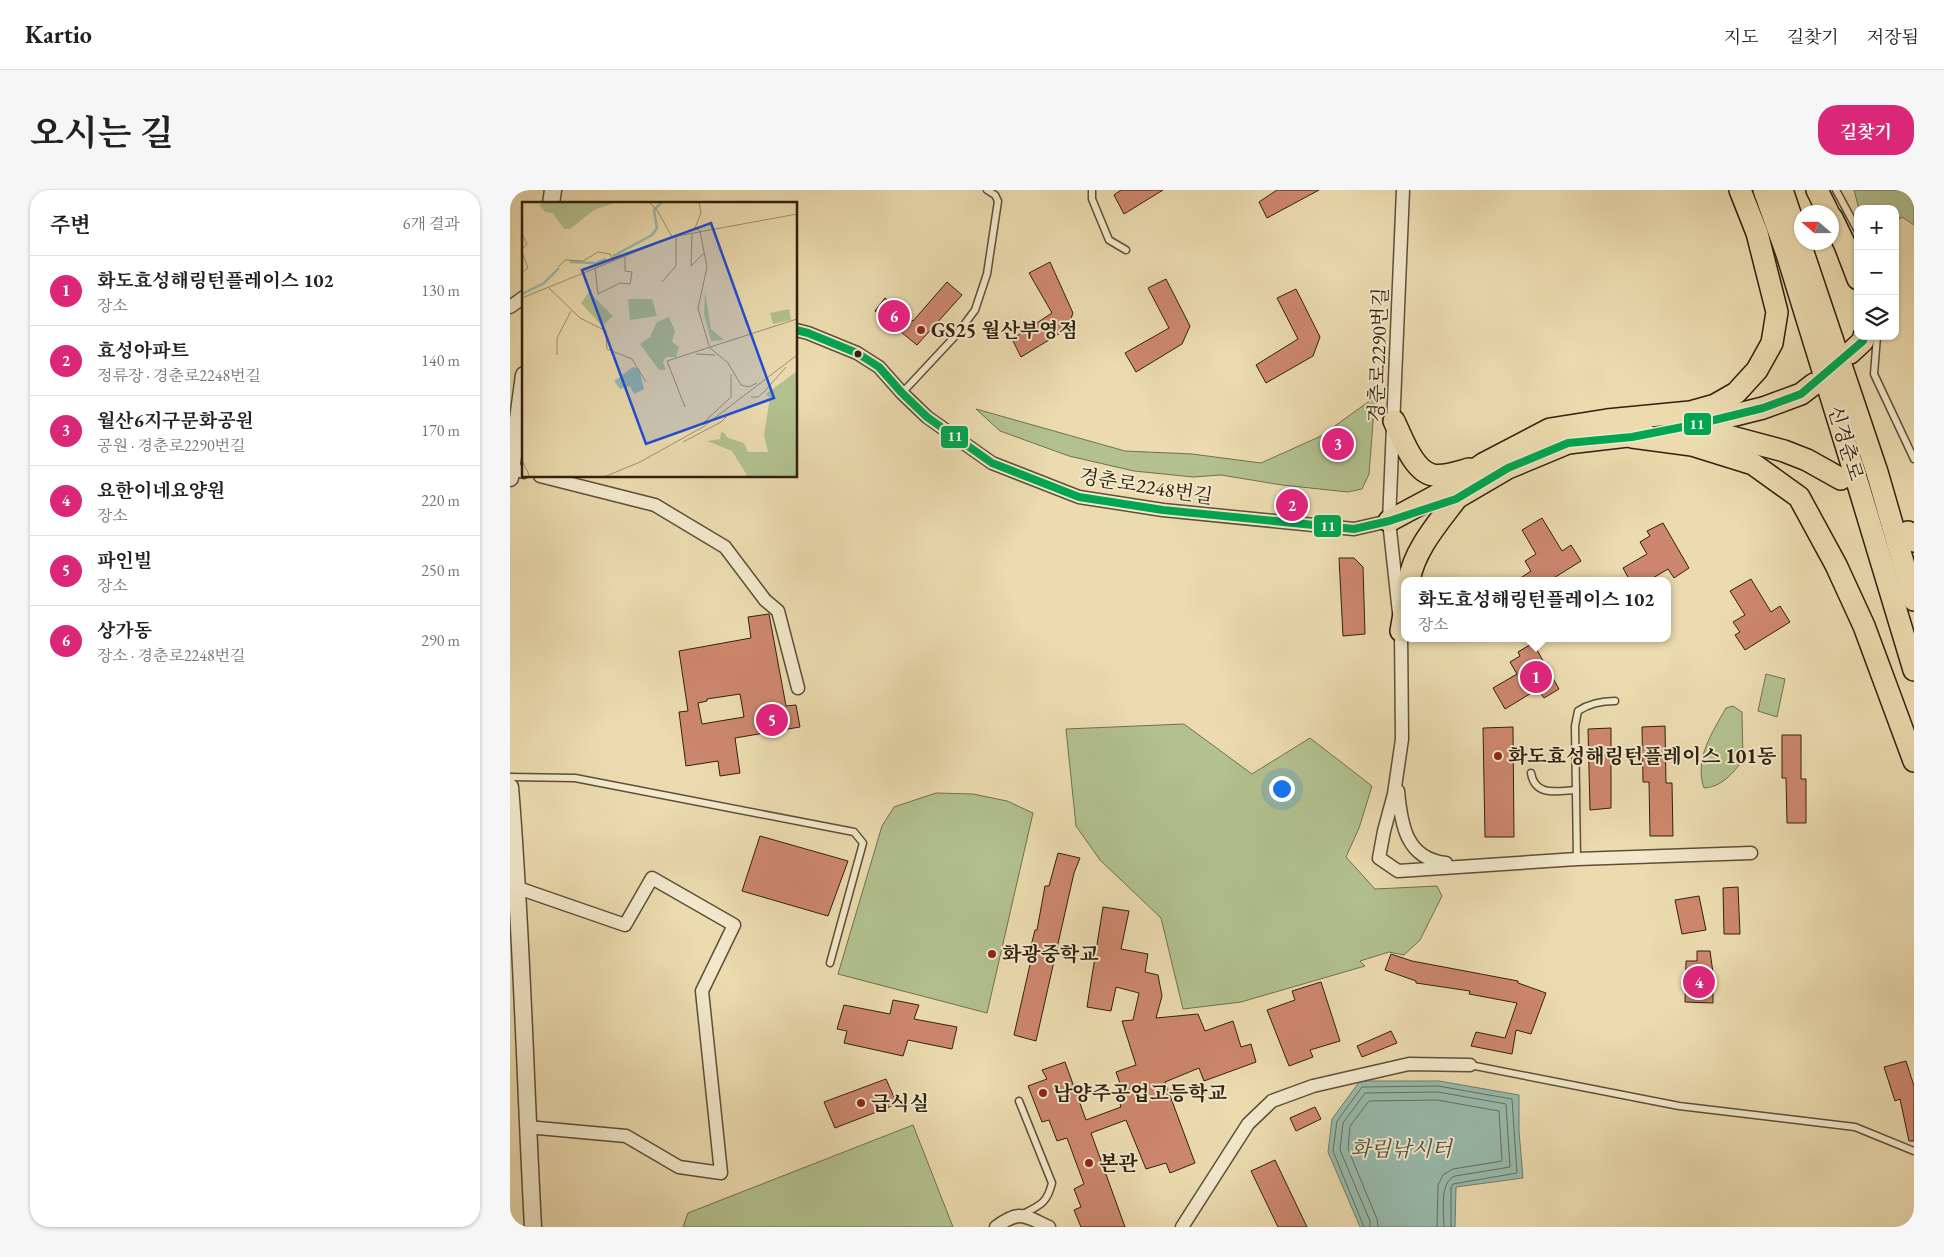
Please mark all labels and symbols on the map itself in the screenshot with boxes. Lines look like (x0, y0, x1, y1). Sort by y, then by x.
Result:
inset map (522, 202, 798, 478)
north arrow (1794, 205, 1839, 250)
street label: 경춘로2290번길 (1363, 287, 1393, 423)
pin: 6 (878, 297, 910, 335)
place label: GS25 월산부영점 (931, 317, 1078, 343)
marker: GS25 월산부영점 (915, 324, 927, 336)
unlabelled marker (853, 349, 863, 359)
street label: 신경춘로 (1822, 402, 1870, 484)
line badge: 11 (1683, 412, 1712, 436)
text: 11 (1690, 415, 1704, 433)
line badge: 11 (940, 425, 969, 449)
pin: 3 (1322, 425, 1354, 463)
text: 11 (948, 427, 962, 445)
street label: 경춘로2248번길 (1077, 463, 1215, 509)
pin: 2 (1276, 486, 1308, 524)
line badge: 11 (1313, 514, 1342, 538)
text: 11 (1321, 517, 1335, 535)
pin: 1 (1520, 658, 1552, 696)
pin: 5 (756, 701, 788, 739)
place label: 화도효성해링턴플레이스 101동 (1508, 743, 1777, 769)
marker: 화도효성해링턴플레이스 101동 (1492, 750, 1504, 762)
your location (1269, 776, 1295, 802)
place label: 화광중학교 (1002, 941, 1099, 967)
marker: 화광중학교 (986, 948, 998, 960)
pin: 4 (1683, 963, 1715, 1001)
place label: 남양주공업고등학교 (1053, 1080, 1228, 1106)
marker: 남양주공업고등학교 (1037, 1087, 1049, 1099)
place label: 급식실 (871, 1090, 929, 1116)
marker: 급식실 (855, 1097, 867, 1109)
water label: 화림낚시터 (1350, 1135, 1453, 1162)
place label: 본관 (1099, 1150, 1138, 1176)
marker: 본관 (1083, 1157, 1095, 1169)

